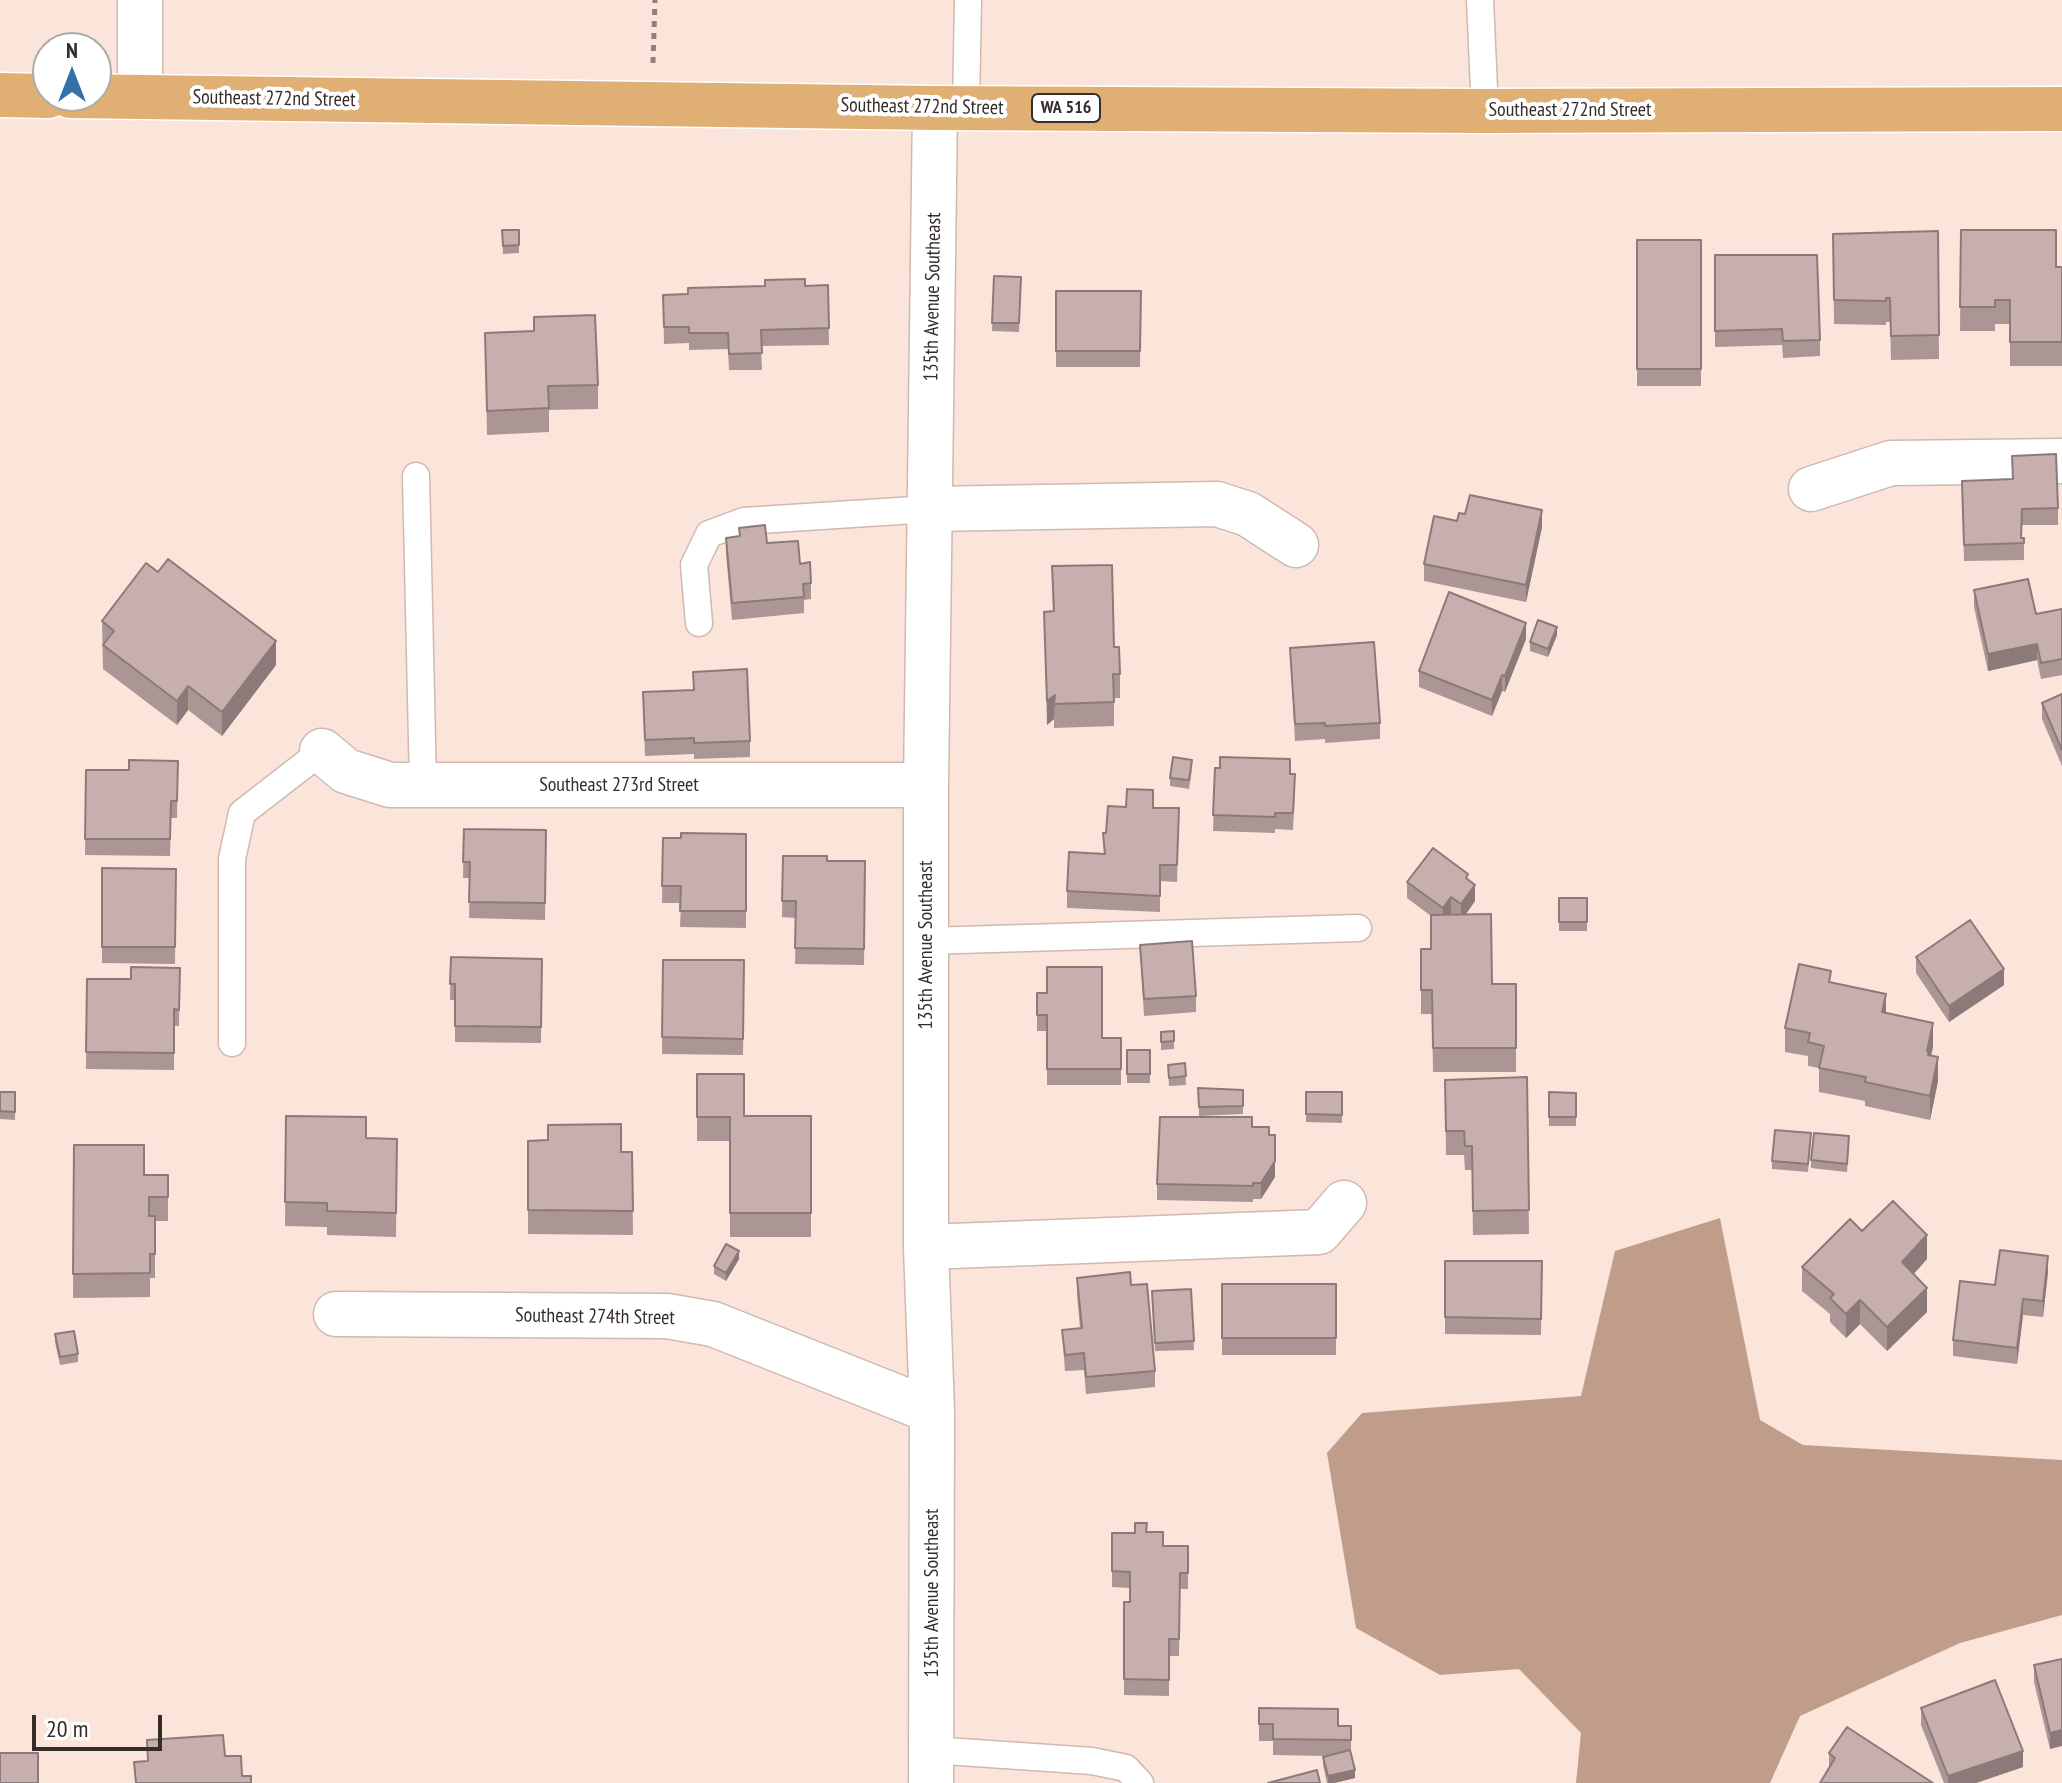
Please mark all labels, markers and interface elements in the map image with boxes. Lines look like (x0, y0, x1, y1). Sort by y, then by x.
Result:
north arrow (32, 32, 112, 112)
text: N (66, 36, 78, 64)
street label: Southeast 272nd Street (192, 86, 356, 112)
street label: Southeast 272nd Street (840, 94, 1004, 120)
road number: WA 516 (1032, 94, 1100, 122)
street label: Southeast 272nd Street (1488, 98, 1652, 122)
street label: 135th Avenue Southeast (920, 212, 946, 382)
street label: Southeast 273rd Street (539, 773, 699, 797)
street label: 135th Avenue Southeast (914, 860, 938, 1030)
street label: Southeast 274th Street (515, 1304, 675, 1330)
street label: 135th Avenue Southeast (920, 1508, 944, 1678)
scale bar (36, 1699, 166, 1749)
text: 20 m (46, 1713, 88, 1744)

